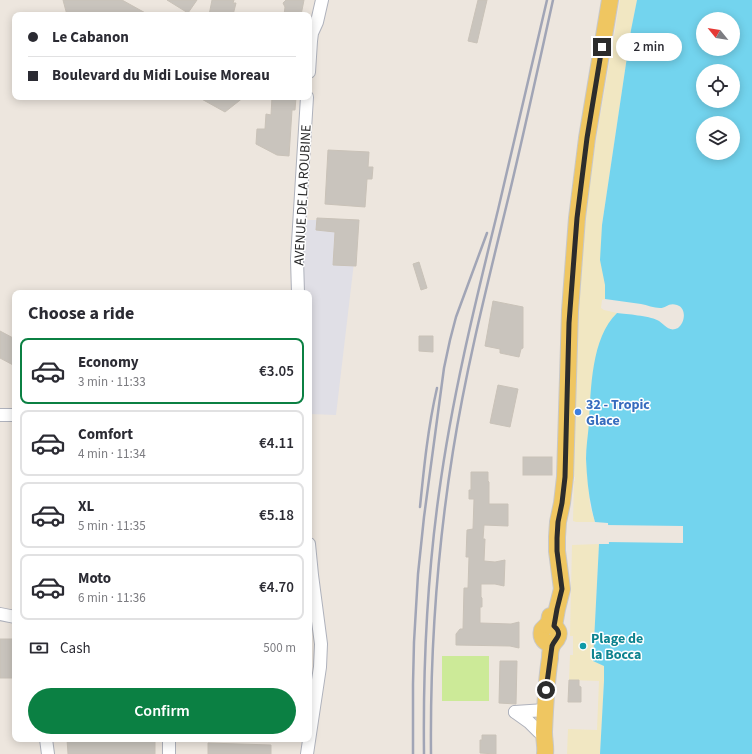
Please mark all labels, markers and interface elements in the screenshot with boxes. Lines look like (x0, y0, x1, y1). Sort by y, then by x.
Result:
north arrow (696, 12, 740, 56)
map controls (696, 12, 740, 160)
text: Le Cabanon (52, 27, 129, 48)
callout: 2 min (616, 33, 682, 61)
route end (593, 38, 611, 56)
text: 2 min (634, 38, 664, 56)
button: locate (696, 64, 740, 108)
text: Boulevard du Midi Louise Moreau (52, 65, 270, 86)
button: layers (696, 116, 740, 160)
street label: AVENUE DE LA ROUBINE (289, 124, 317, 266)
text: Choose a ride (28, 301, 134, 326)
text: Economy (78, 352, 139, 373)
icon: car (30, 353, 66, 389)
text: €3.05 (259, 361, 294, 382)
text: 3 min · 11:33 (78, 373, 146, 391)
place label: 32 - Tropic Glace (586, 395, 650, 431)
marker: 32 - Tropic Glace (573, 407, 583, 417)
text: Comfort (78, 424, 133, 445)
icon: car (30, 425, 66, 461)
text: €4.11 (259, 433, 294, 454)
text: 4 min · 11:34 (78, 445, 146, 463)
text: XL (78, 496, 94, 517)
icon: car (30, 497, 66, 533)
text: €5.18 (259, 505, 294, 526)
text: 5 min · 11:35 (78, 517, 146, 535)
text: Moto (78, 568, 111, 589)
icon: car (30, 569, 66, 605)
text: €4.70 (259, 577, 294, 598)
text: 6 min · 11:36 (78, 589, 146, 607)
place label: Plage de la Bocca (591, 629, 643, 665)
icon: cash (28, 637, 50, 659)
text: Cash (60, 638, 91, 659)
text: 500 m (263, 639, 296, 657)
marker: Plage de la Bocca (578, 641, 588, 651)
route start (537, 681, 555, 699)
button: Confirm (28, 688, 296, 734)

